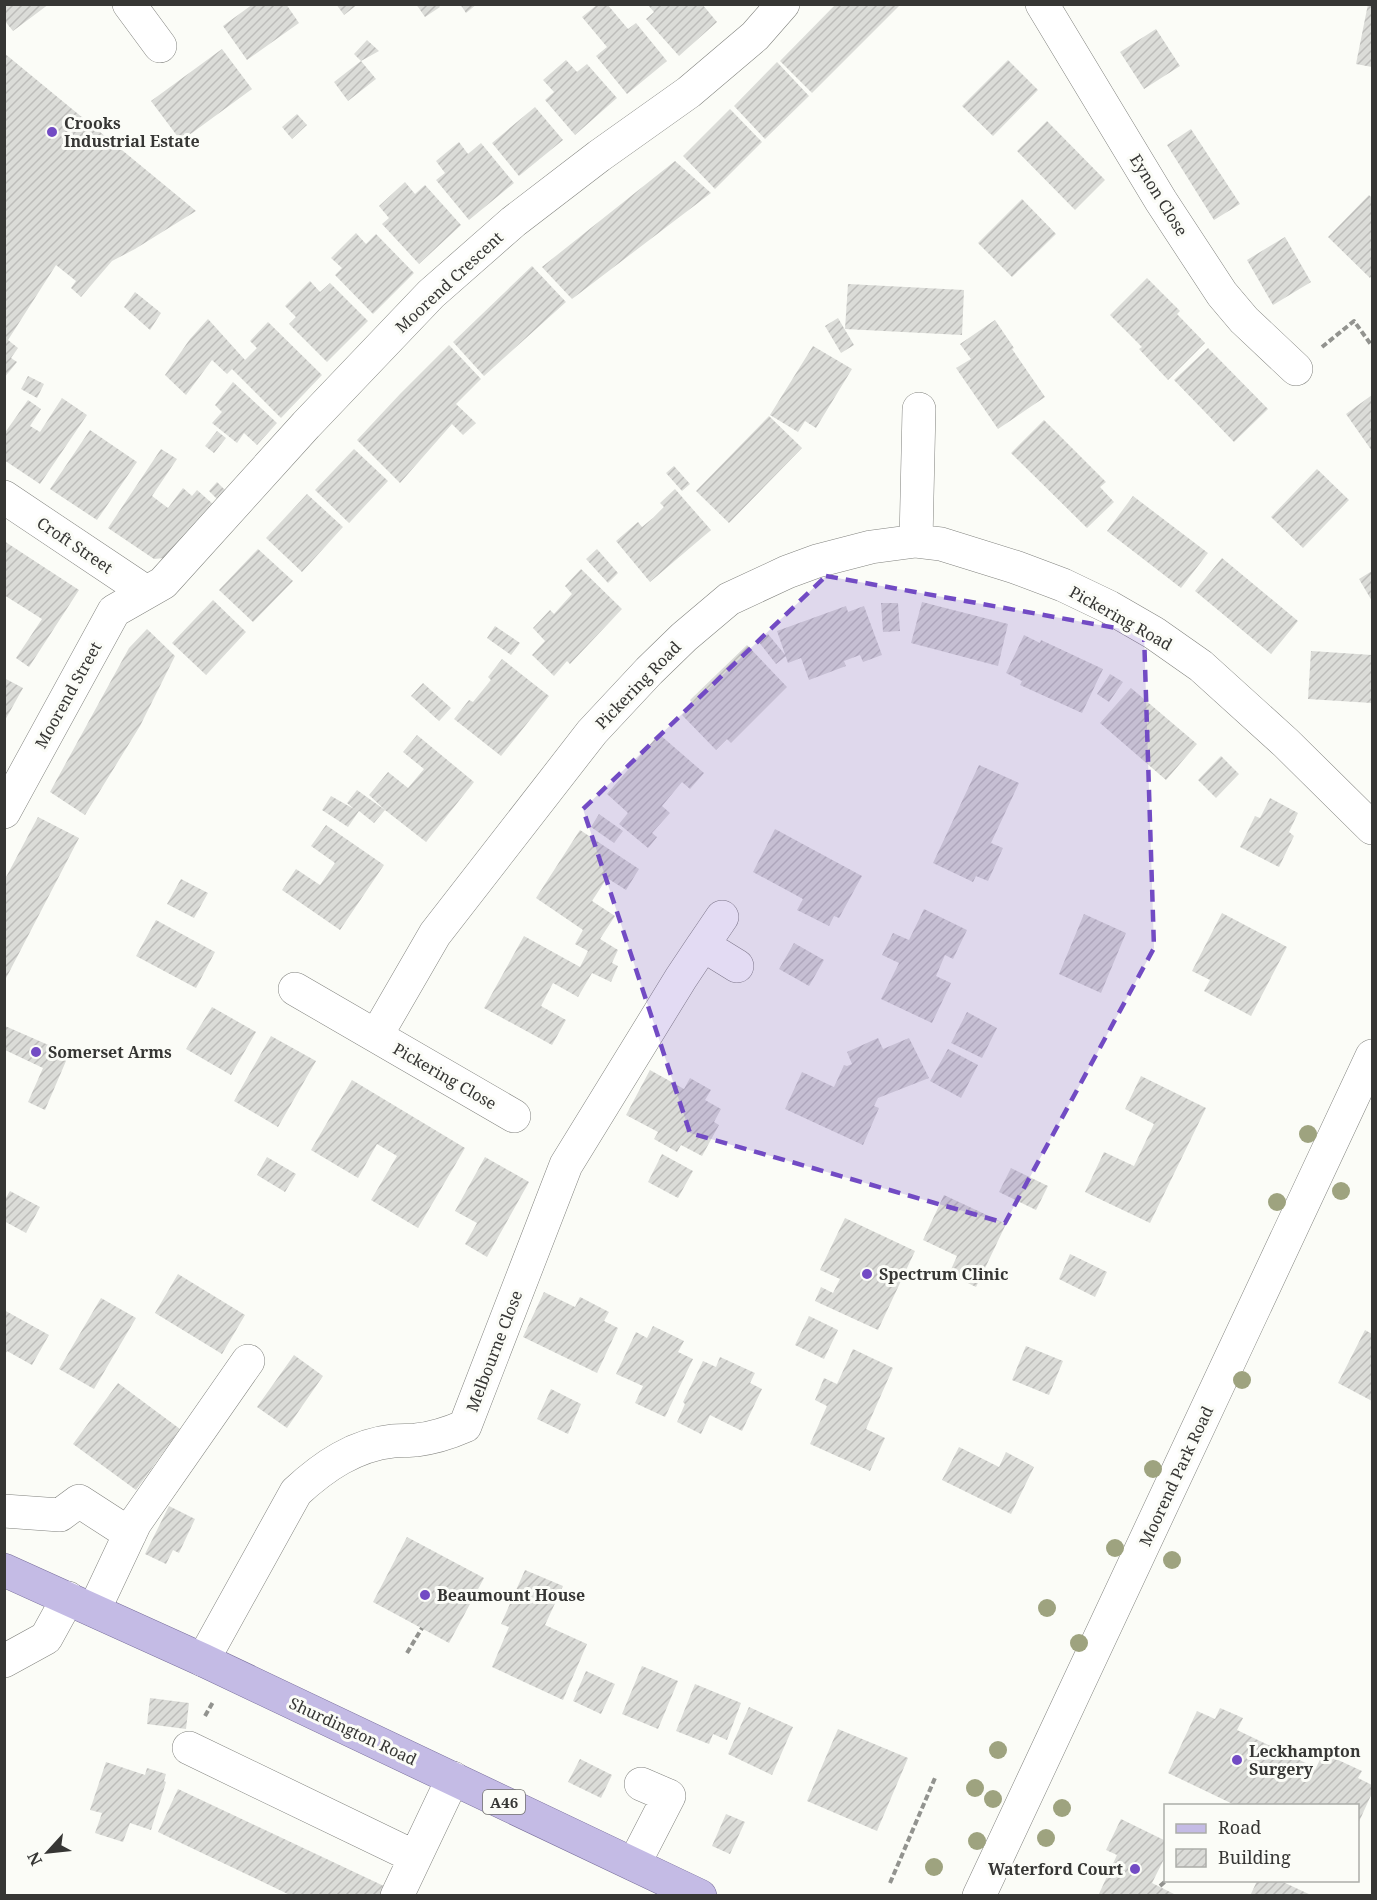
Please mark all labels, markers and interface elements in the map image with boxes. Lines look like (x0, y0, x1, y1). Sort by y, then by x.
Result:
place label: Crooks Industrial Estate (64, 112, 200, 152)
marker: Crooks Industrial Estate (45, 125, 59, 139)
street label: Eynon Close (1125, 150, 1193, 240)
street label: Moorend Crescent (391, 226, 508, 338)
street label: Croft Street (33, 512, 117, 579)
street label: Pickering Road (1066, 581, 1177, 655)
street label: Pickering Road (590, 636, 686, 734)
street label: Moorend Street (30, 638, 107, 752)
street label: Pickering Close (389, 1038, 501, 1114)
place label: Somerset Arms (48, 1041, 172, 1063)
marker: Somerset Arms (29, 1045, 43, 1059)
place label: Spectrum Clinic (879, 1263, 1008, 1285)
marker: Spectrum Clinic (860, 1267, 874, 1281)
street label: Melbourne Close (461, 1287, 527, 1415)
street label: Moorend Park Road (1134, 1402, 1218, 1550)
place label: Beaumount House (437, 1584, 585, 1606)
marker: Beaumount House (418, 1588, 432, 1602)
street label: Shurdington Road (286, 1692, 420, 1770)
place label: Leckhampton Surgery (1249, 1740, 1361, 1780)
marker: Leckhampton Surgery (1230, 1753, 1244, 1767)
road number: A46 (483, 1790, 525, 1814)
legend (1164, 1804, 1359, 1882)
text: Road (1218, 1815, 1261, 1839)
north arrow (18, 1822, 78, 1882)
text: Building (1218, 1845, 1291, 1869)
text: N (22, 1848, 47, 1869)
place label: Waterford Court (988, 1858, 1124, 1880)
marker: Waterford Court (1128, 1862, 1142, 1876)

